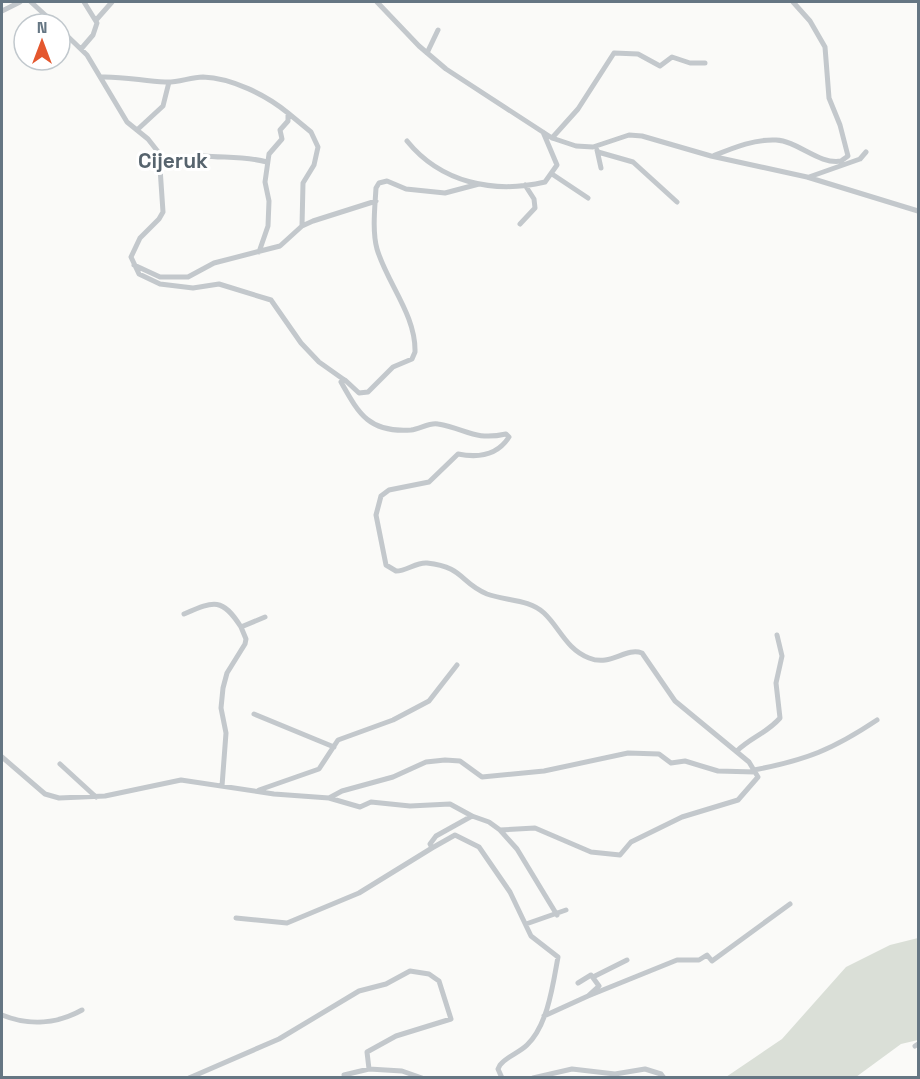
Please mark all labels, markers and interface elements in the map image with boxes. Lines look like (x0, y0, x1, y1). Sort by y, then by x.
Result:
north arrow (12, 12, 72, 72)
text: N (37, 17, 47, 38)
district label: Cijeruk (138, 147, 208, 174)

